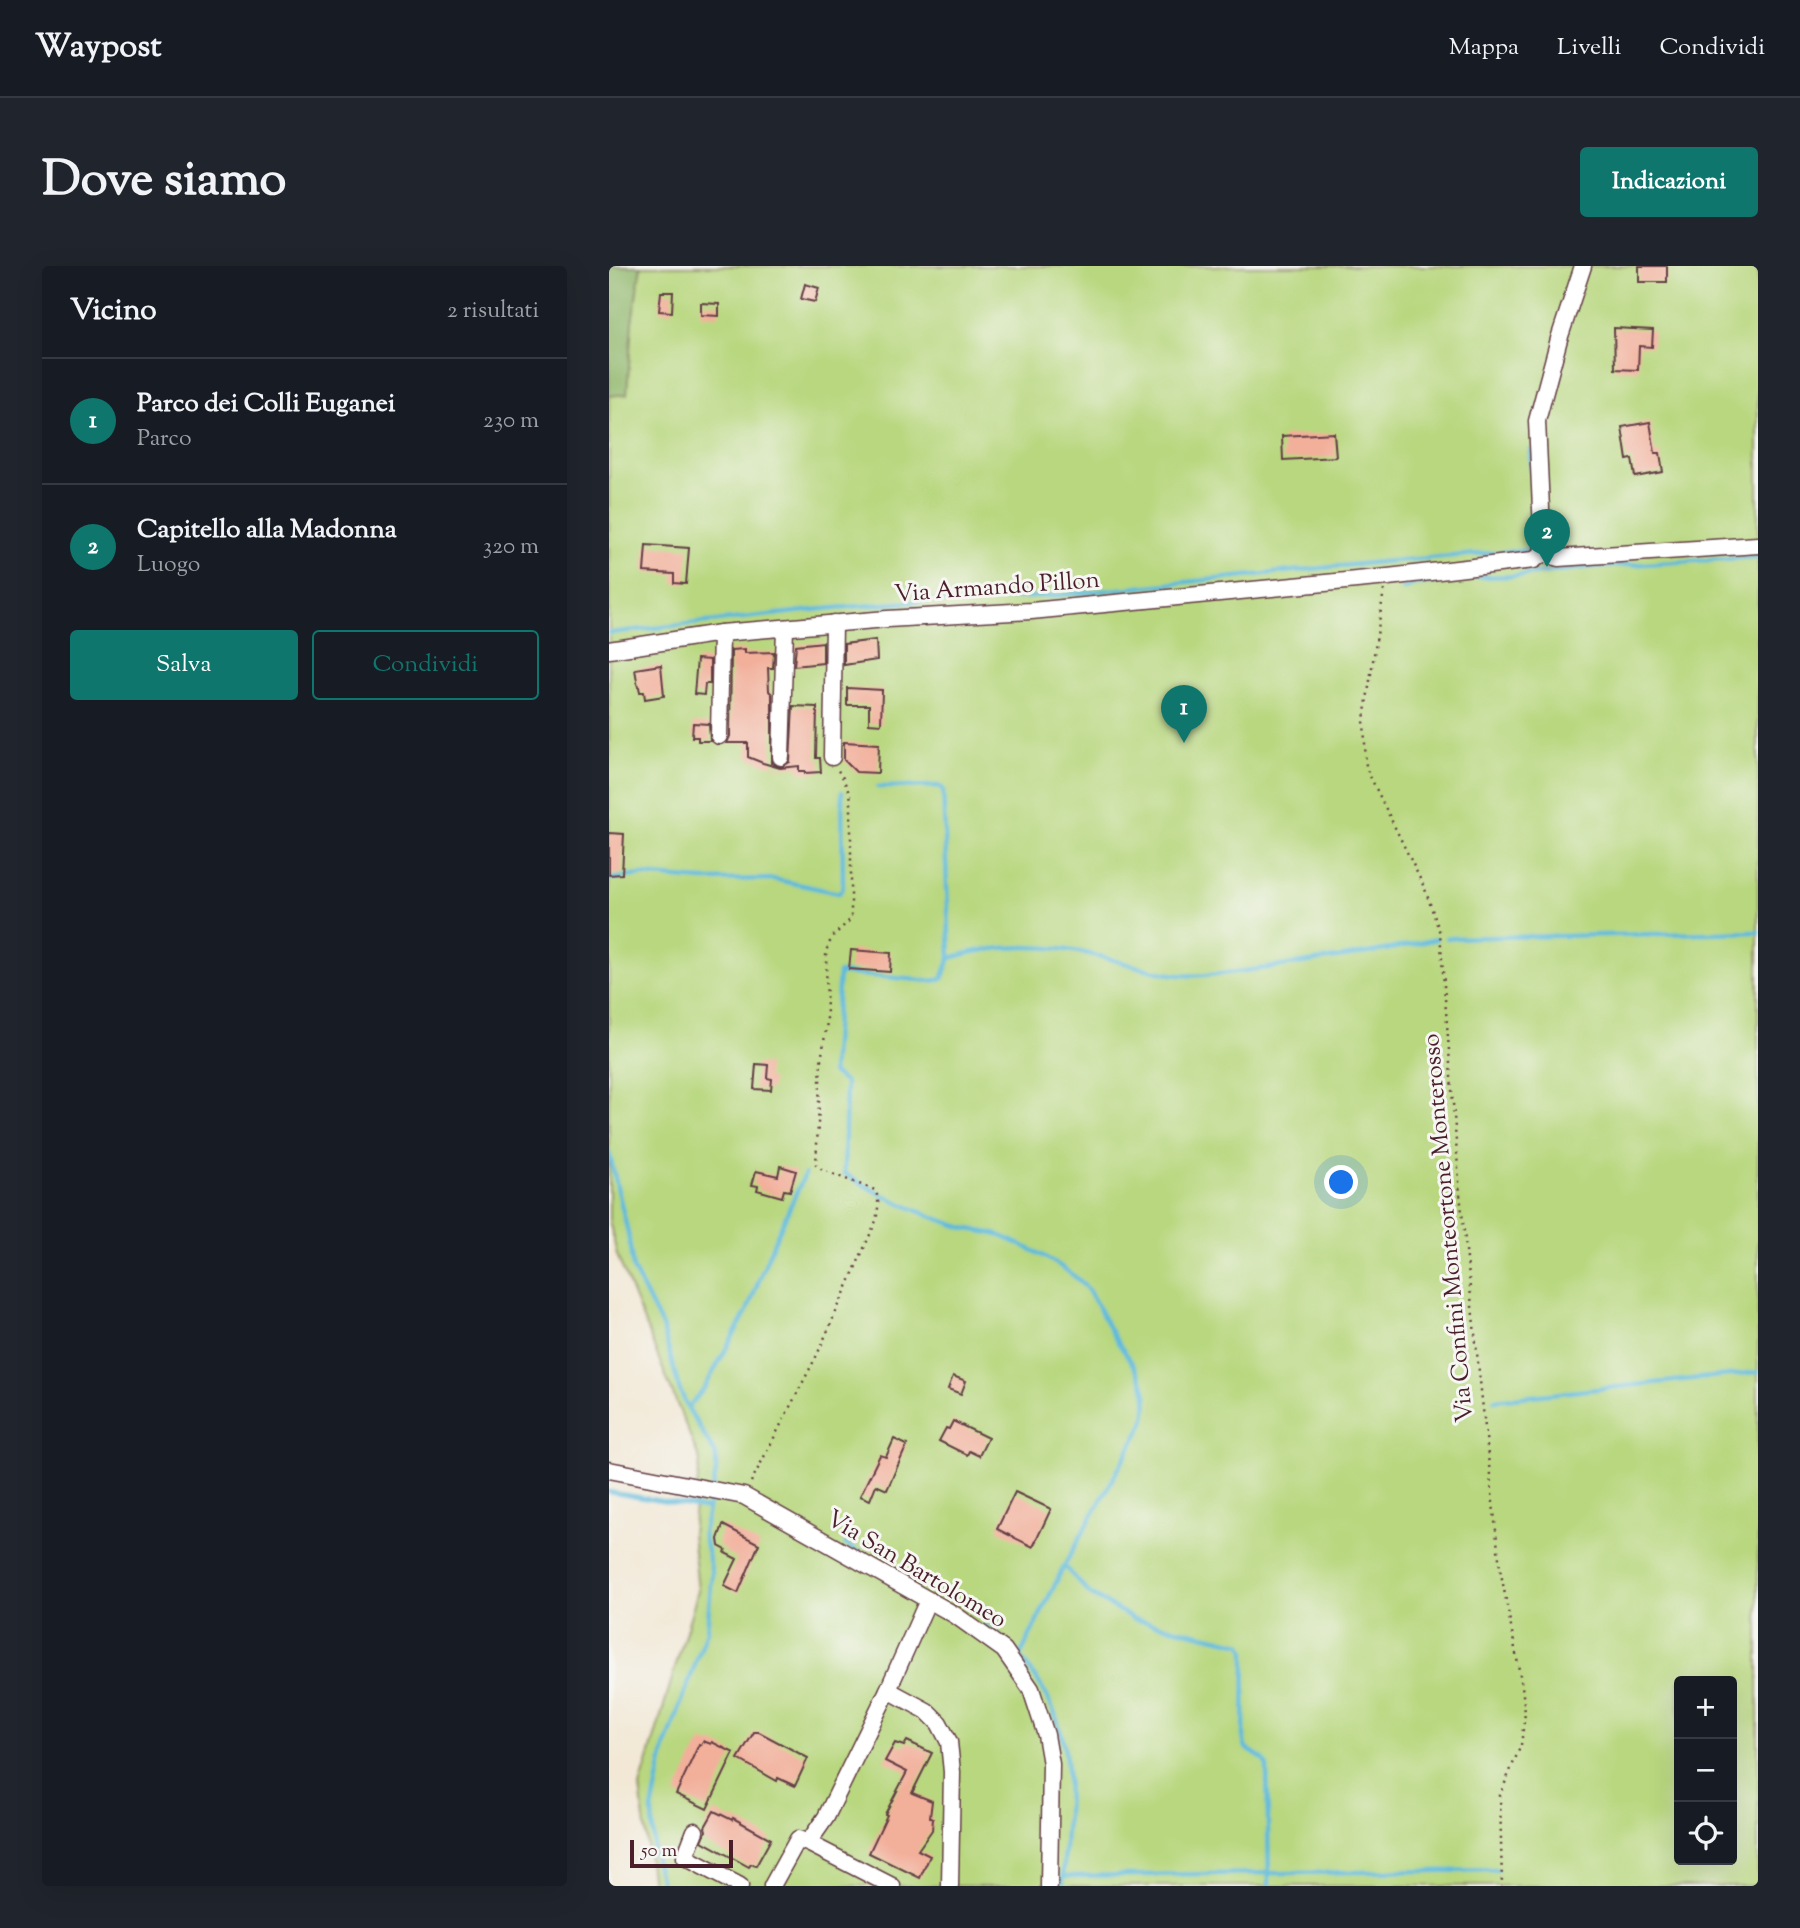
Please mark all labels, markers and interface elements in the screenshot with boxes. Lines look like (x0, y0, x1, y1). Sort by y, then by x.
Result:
text: Waypost (35, 24, 162, 72)
text: Mappa (1449, 31, 1519, 65)
text: Livelli (1557, 31, 1621, 65)
text: Condividi (1659, 31, 1765, 65)
text: Dove siamo (42, 147, 286, 217)
button: Indicazioni (1580, 147, 1758, 217)
text: Vicino (70, 290, 157, 333)
text: 2 risultati (447, 295, 539, 328)
text: Parco dei Colli Euganei (137, 386, 395, 423)
text: 1 (89, 405, 97, 438)
text: 230 m (483, 405, 539, 438)
text: Parco (137, 423, 192, 456)
pin: 2 (1524, 509, 1570, 567)
text: Capitello alla Madonna (137, 512, 397, 549)
text: 2 (88, 531, 98, 564)
text: 320 m (483, 531, 539, 564)
text: Luogo (137, 549, 200, 582)
street label: Via Armando Pillon (893, 564, 1101, 612)
button: Salva (70, 630, 298, 700)
button: Condividi (312, 630, 539, 700)
pin: 1 (1161, 685, 1207, 743)
street label: Via Confini Monteortone Monterosso (1415, 1032, 1483, 1424)
your location (1324, 1165, 1358, 1199)
street label: Via San Bartolomeo (819, 1503, 1013, 1637)
map controls (1674, 1676, 1737, 1865)
button: + (1674, 1676, 1737, 1739)
button: − (1674, 1739, 1737, 1802)
button: locate (1674, 1802, 1737, 1865)
scale bar (630, 1837, 733, 1869)
text: 50 m (641, 1838, 677, 1865)

